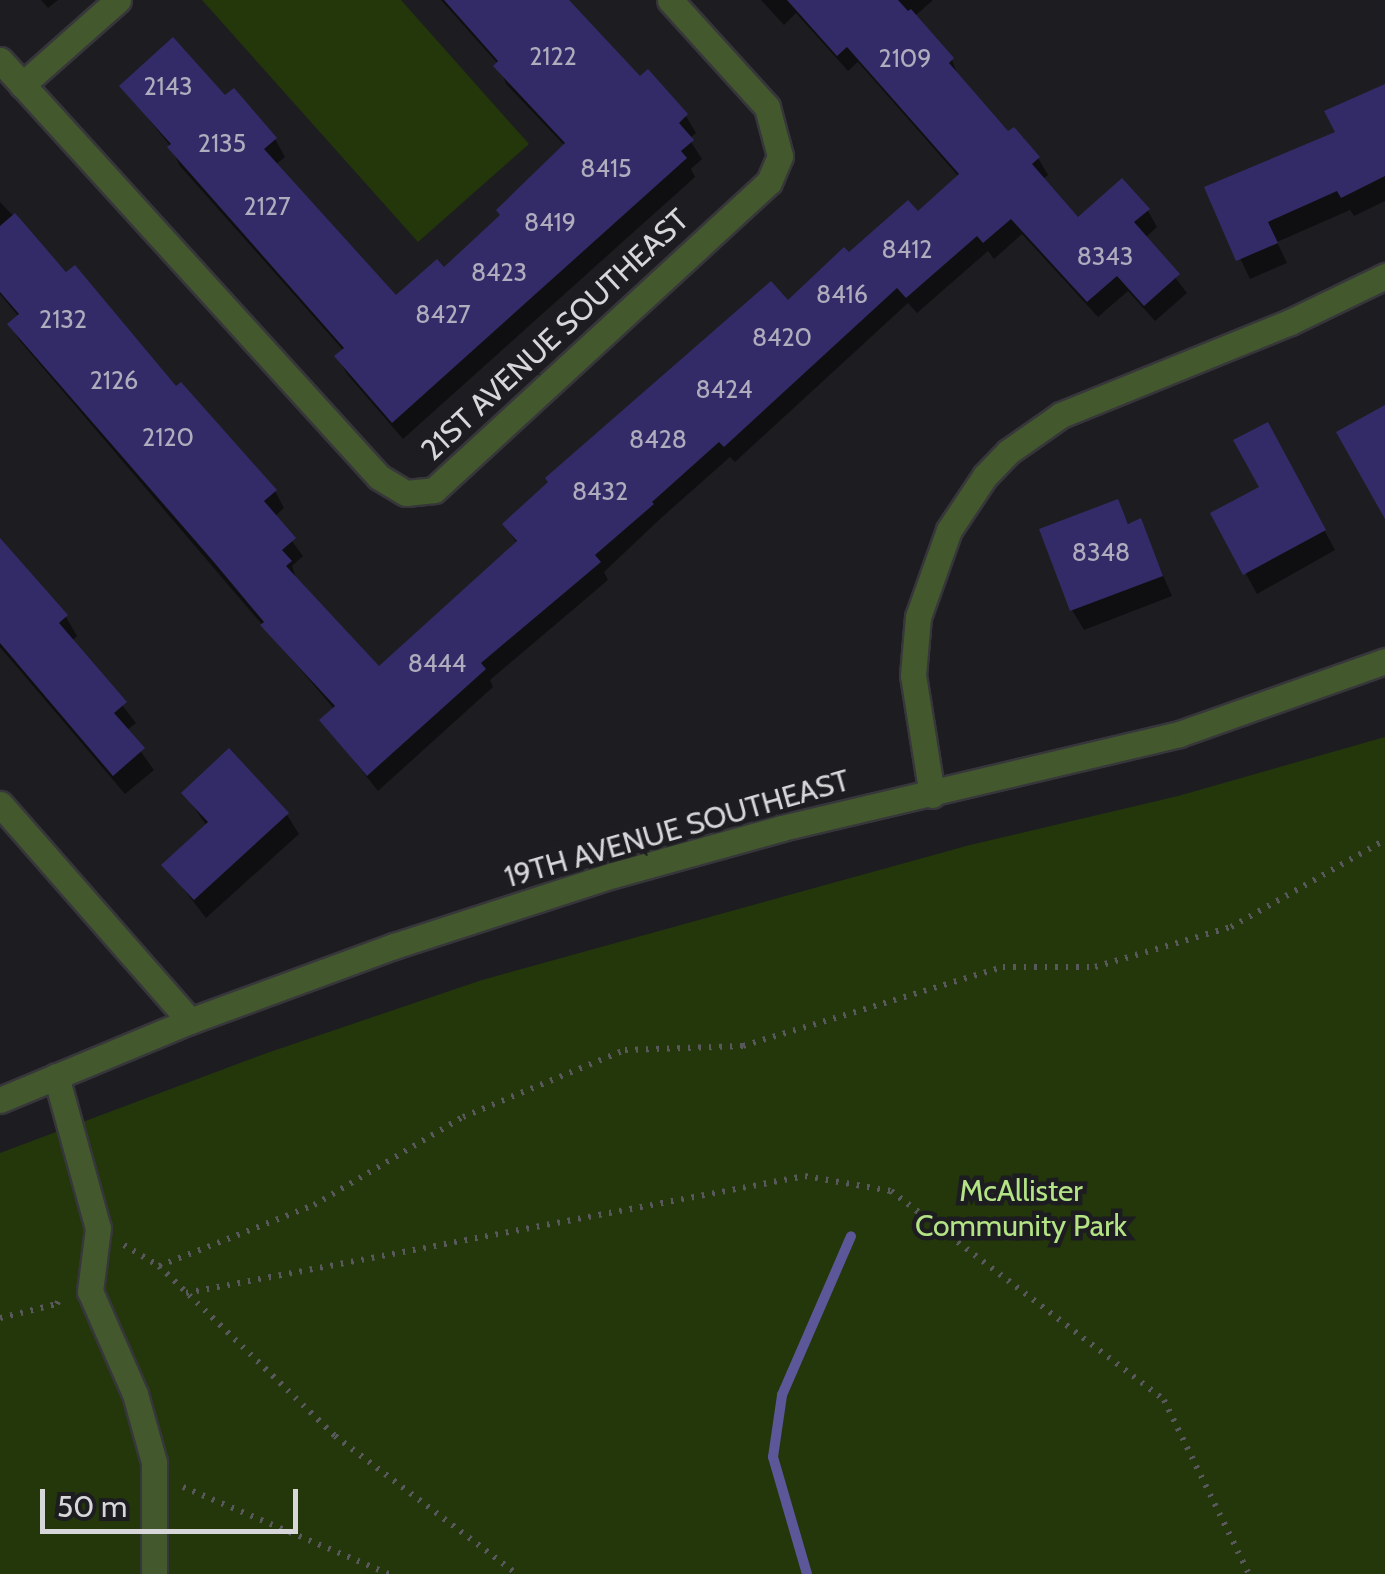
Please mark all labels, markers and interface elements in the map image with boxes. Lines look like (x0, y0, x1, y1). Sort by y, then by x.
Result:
house number: 2122 (529, 41, 577, 71)
house number: 2109 (879, 43, 931, 73)
house number: 2143 (143, 71, 193, 101)
house number: 2135 (198, 128, 246, 158)
house number: 8415 (580, 153, 632, 183)
house number: 2127 (244, 191, 290, 221)
street label: 21ST AVENUE SOUTHEAST (414, 202, 696, 468)
house number: 8419 (524, 207, 576, 237)
house number: 8412 (882, 234, 932, 264)
house number: 8343 (1077, 241, 1133, 271)
house number: 8423 (471, 257, 527, 287)
house number: 8416 (816, 279, 868, 309)
house number: 8427 (415, 299, 471, 329)
house number: 2132 (39, 304, 87, 334)
house number: 8420 (752, 322, 812, 352)
house number: 2126 (90, 365, 138, 395)
house number: 8424 (695, 374, 753, 404)
house number: 2120 (142, 422, 194, 452)
house number: 8428 (629, 424, 687, 454)
house number: 8432 (572, 476, 628, 506)
house number: 8348 (1072, 537, 1130, 567)
house number: 8444 (408, 648, 466, 678)
street label: 19TH AVENUE SOUTHEAST (500, 762, 854, 896)
park label: McAllister Community Park (915, 1173, 1127, 1244)
scale bar (45, 1469, 302, 1531)
text: 50 m (57, 1488, 127, 1525)

